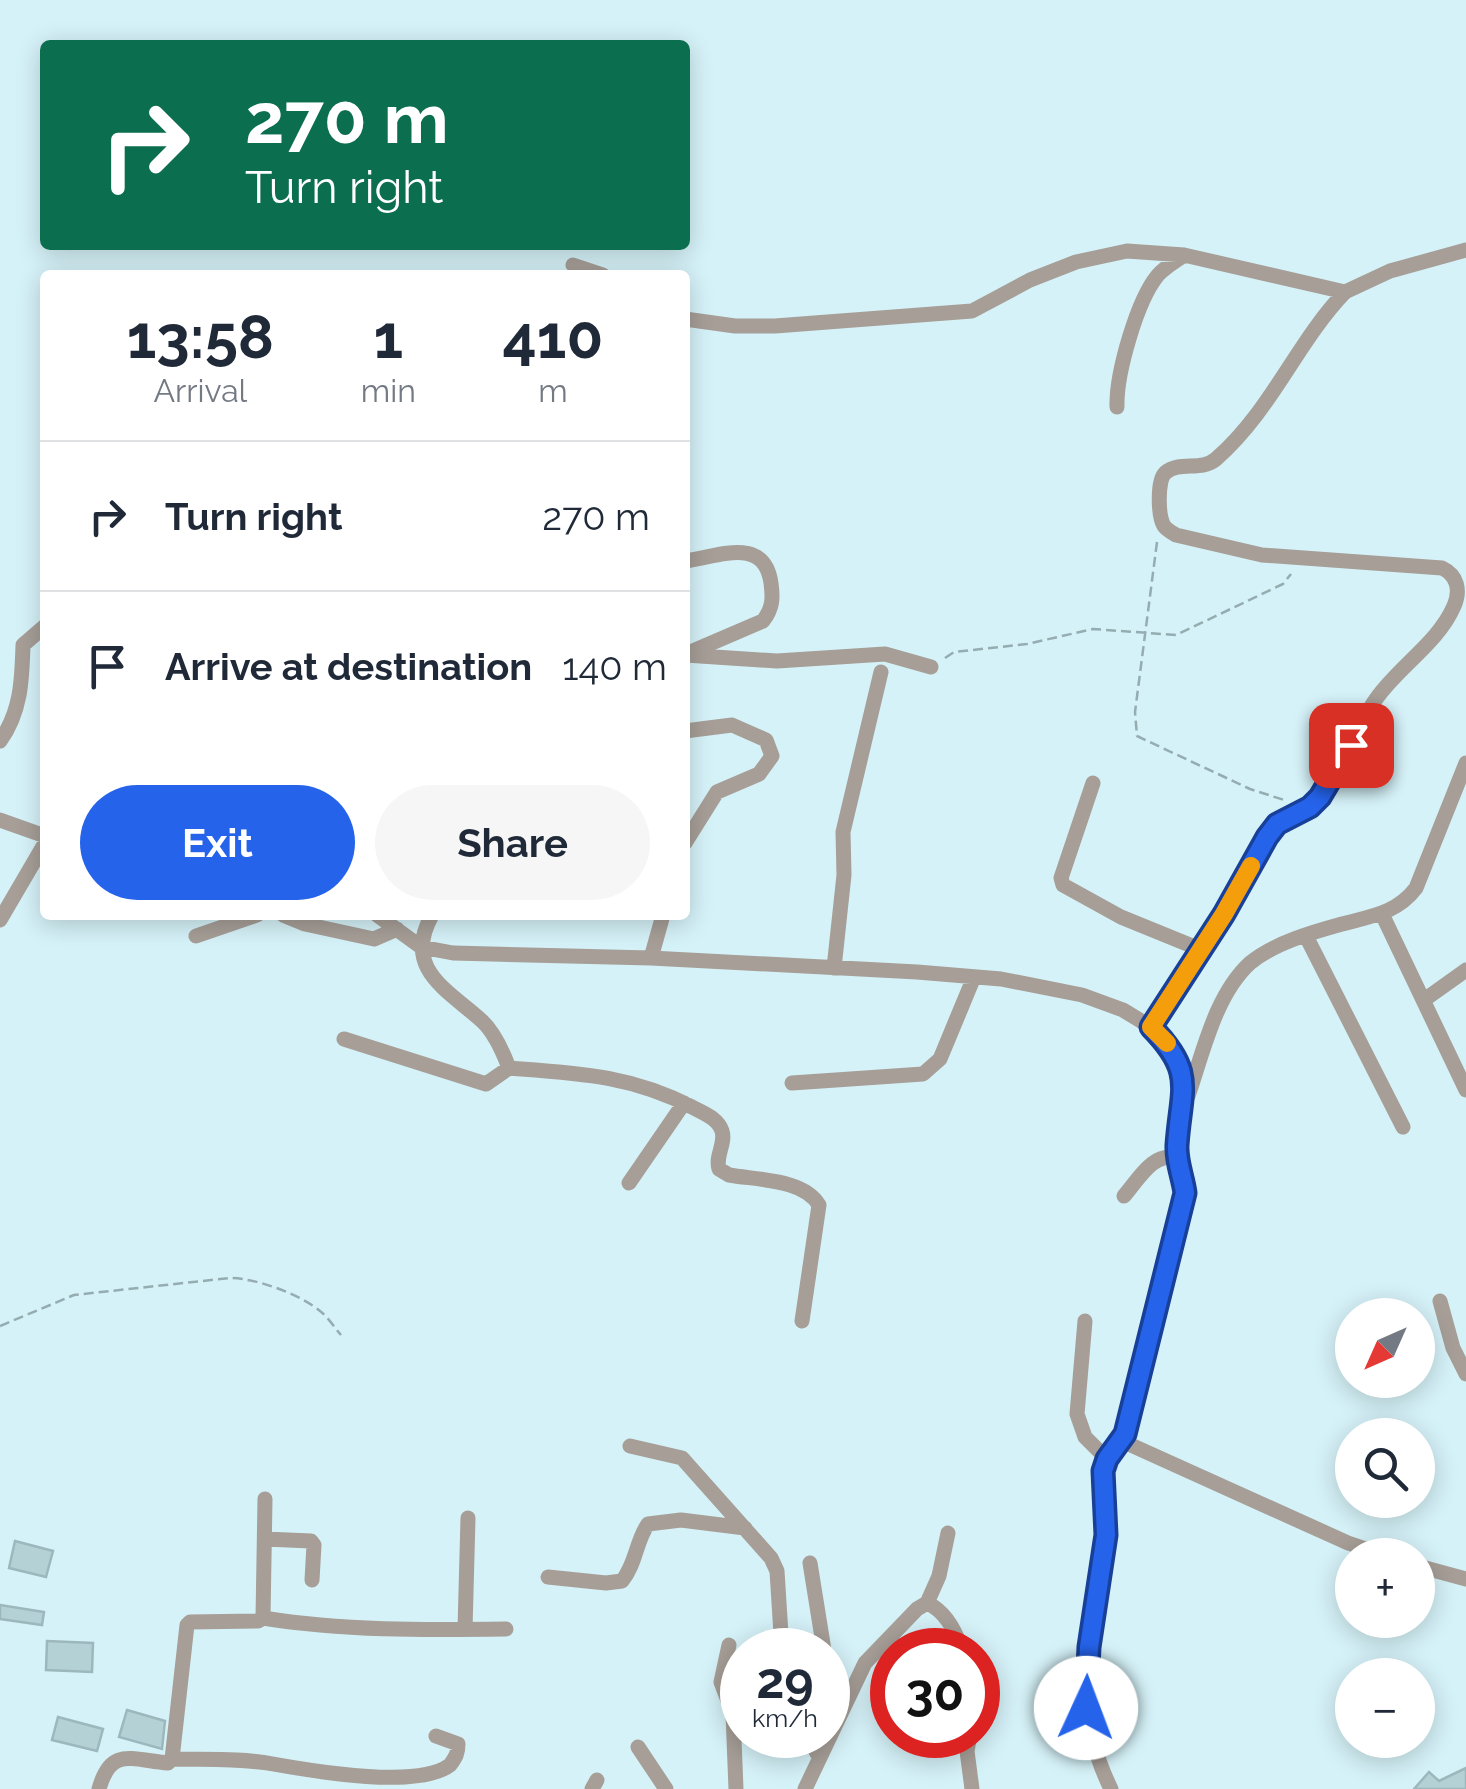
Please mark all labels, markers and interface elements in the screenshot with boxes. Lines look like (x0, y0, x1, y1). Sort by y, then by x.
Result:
text: 270 m (245, 77, 449, 159)
icon: right (80, 80, 210, 210)
text: Turn right (245, 161, 443, 214)
text: 13:58 (127, 302, 274, 372)
text: 1 (374, 302, 403, 372)
text: 410 (503, 302, 603, 372)
text: Arrival (153, 372, 247, 409)
text: min (361, 372, 416, 409)
text: m (538, 372, 568, 409)
icon: right (80, 489, 135, 544)
text: Turn right (165, 494, 342, 539)
text: 270 m (542, 494, 650, 539)
icon: arrive (80, 639, 135, 694)
text: Arrive at destination (165, 644, 532, 689)
text: 140 m (562, 644, 667, 689)
pin (1309, 703, 1394, 788)
icon: arrive (1324, 718, 1379, 773)
button: Exit (80, 785, 355, 900)
button: Share (375, 785, 650, 900)
north arrow (1335, 1298, 1435, 1398)
map controls (1335, 1298, 1435, 1758)
button: search (1335, 1418, 1435, 1518)
button: + (1335, 1538, 1435, 1638)
speed limit sign: 30 (870, 1628, 1000, 1758)
text: 29 (756, 1651, 814, 1710)
position arrow (1034, 1656, 1138, 1760)
button: − (1335, 1658, 1435, 1758)
text: km/h (752, 1703, 818, 1733)

